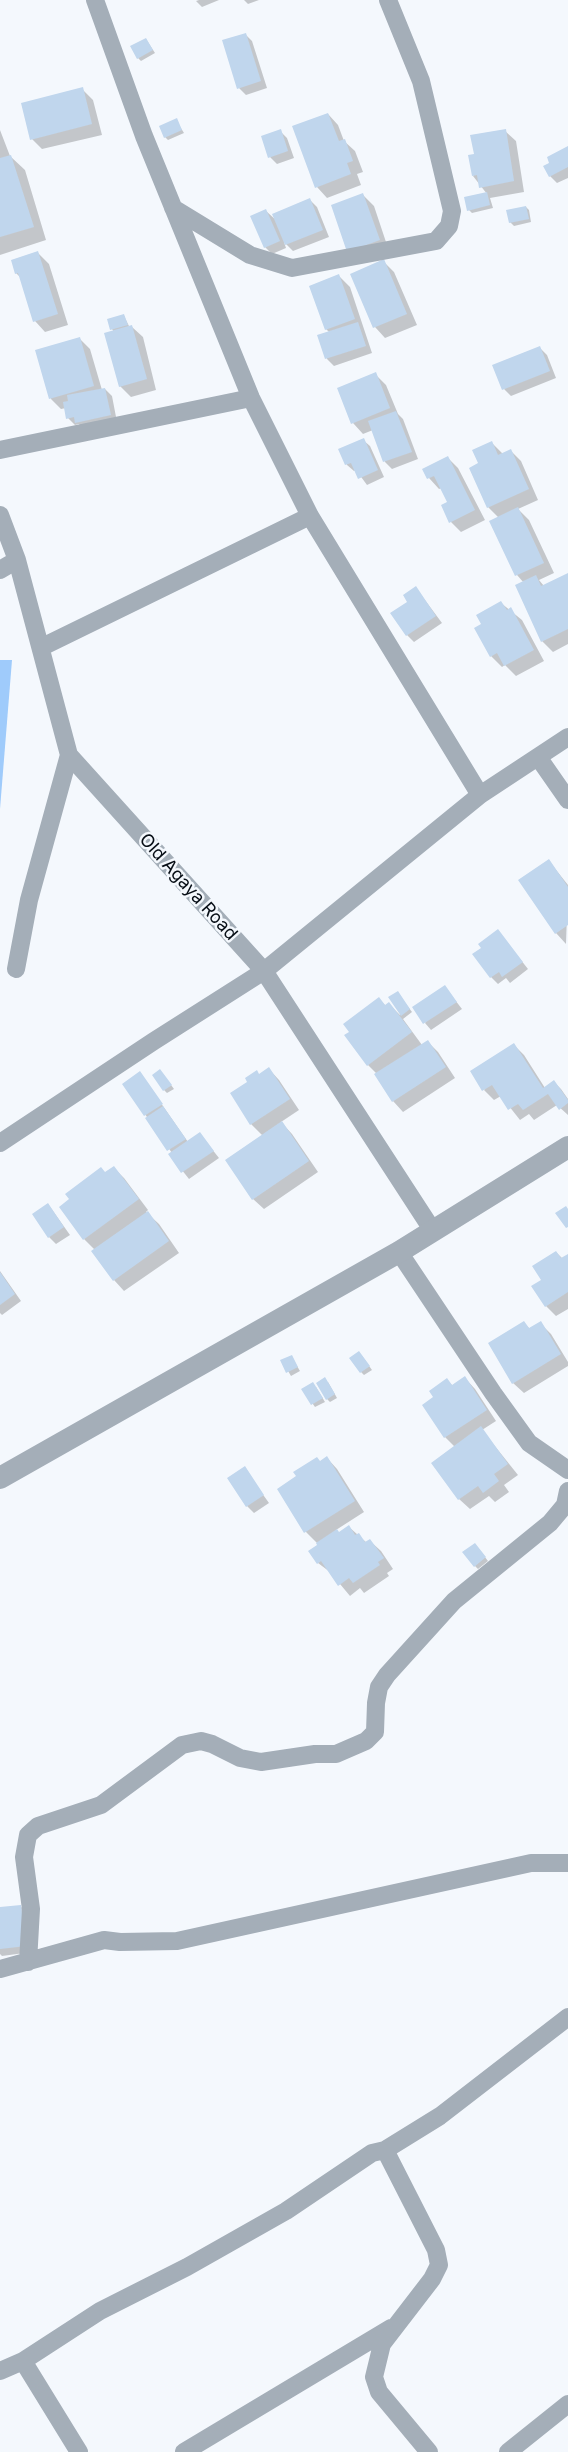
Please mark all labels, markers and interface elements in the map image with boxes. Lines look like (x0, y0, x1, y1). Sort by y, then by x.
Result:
street label: Old Agaya Road (134, 829, 242, 945)

